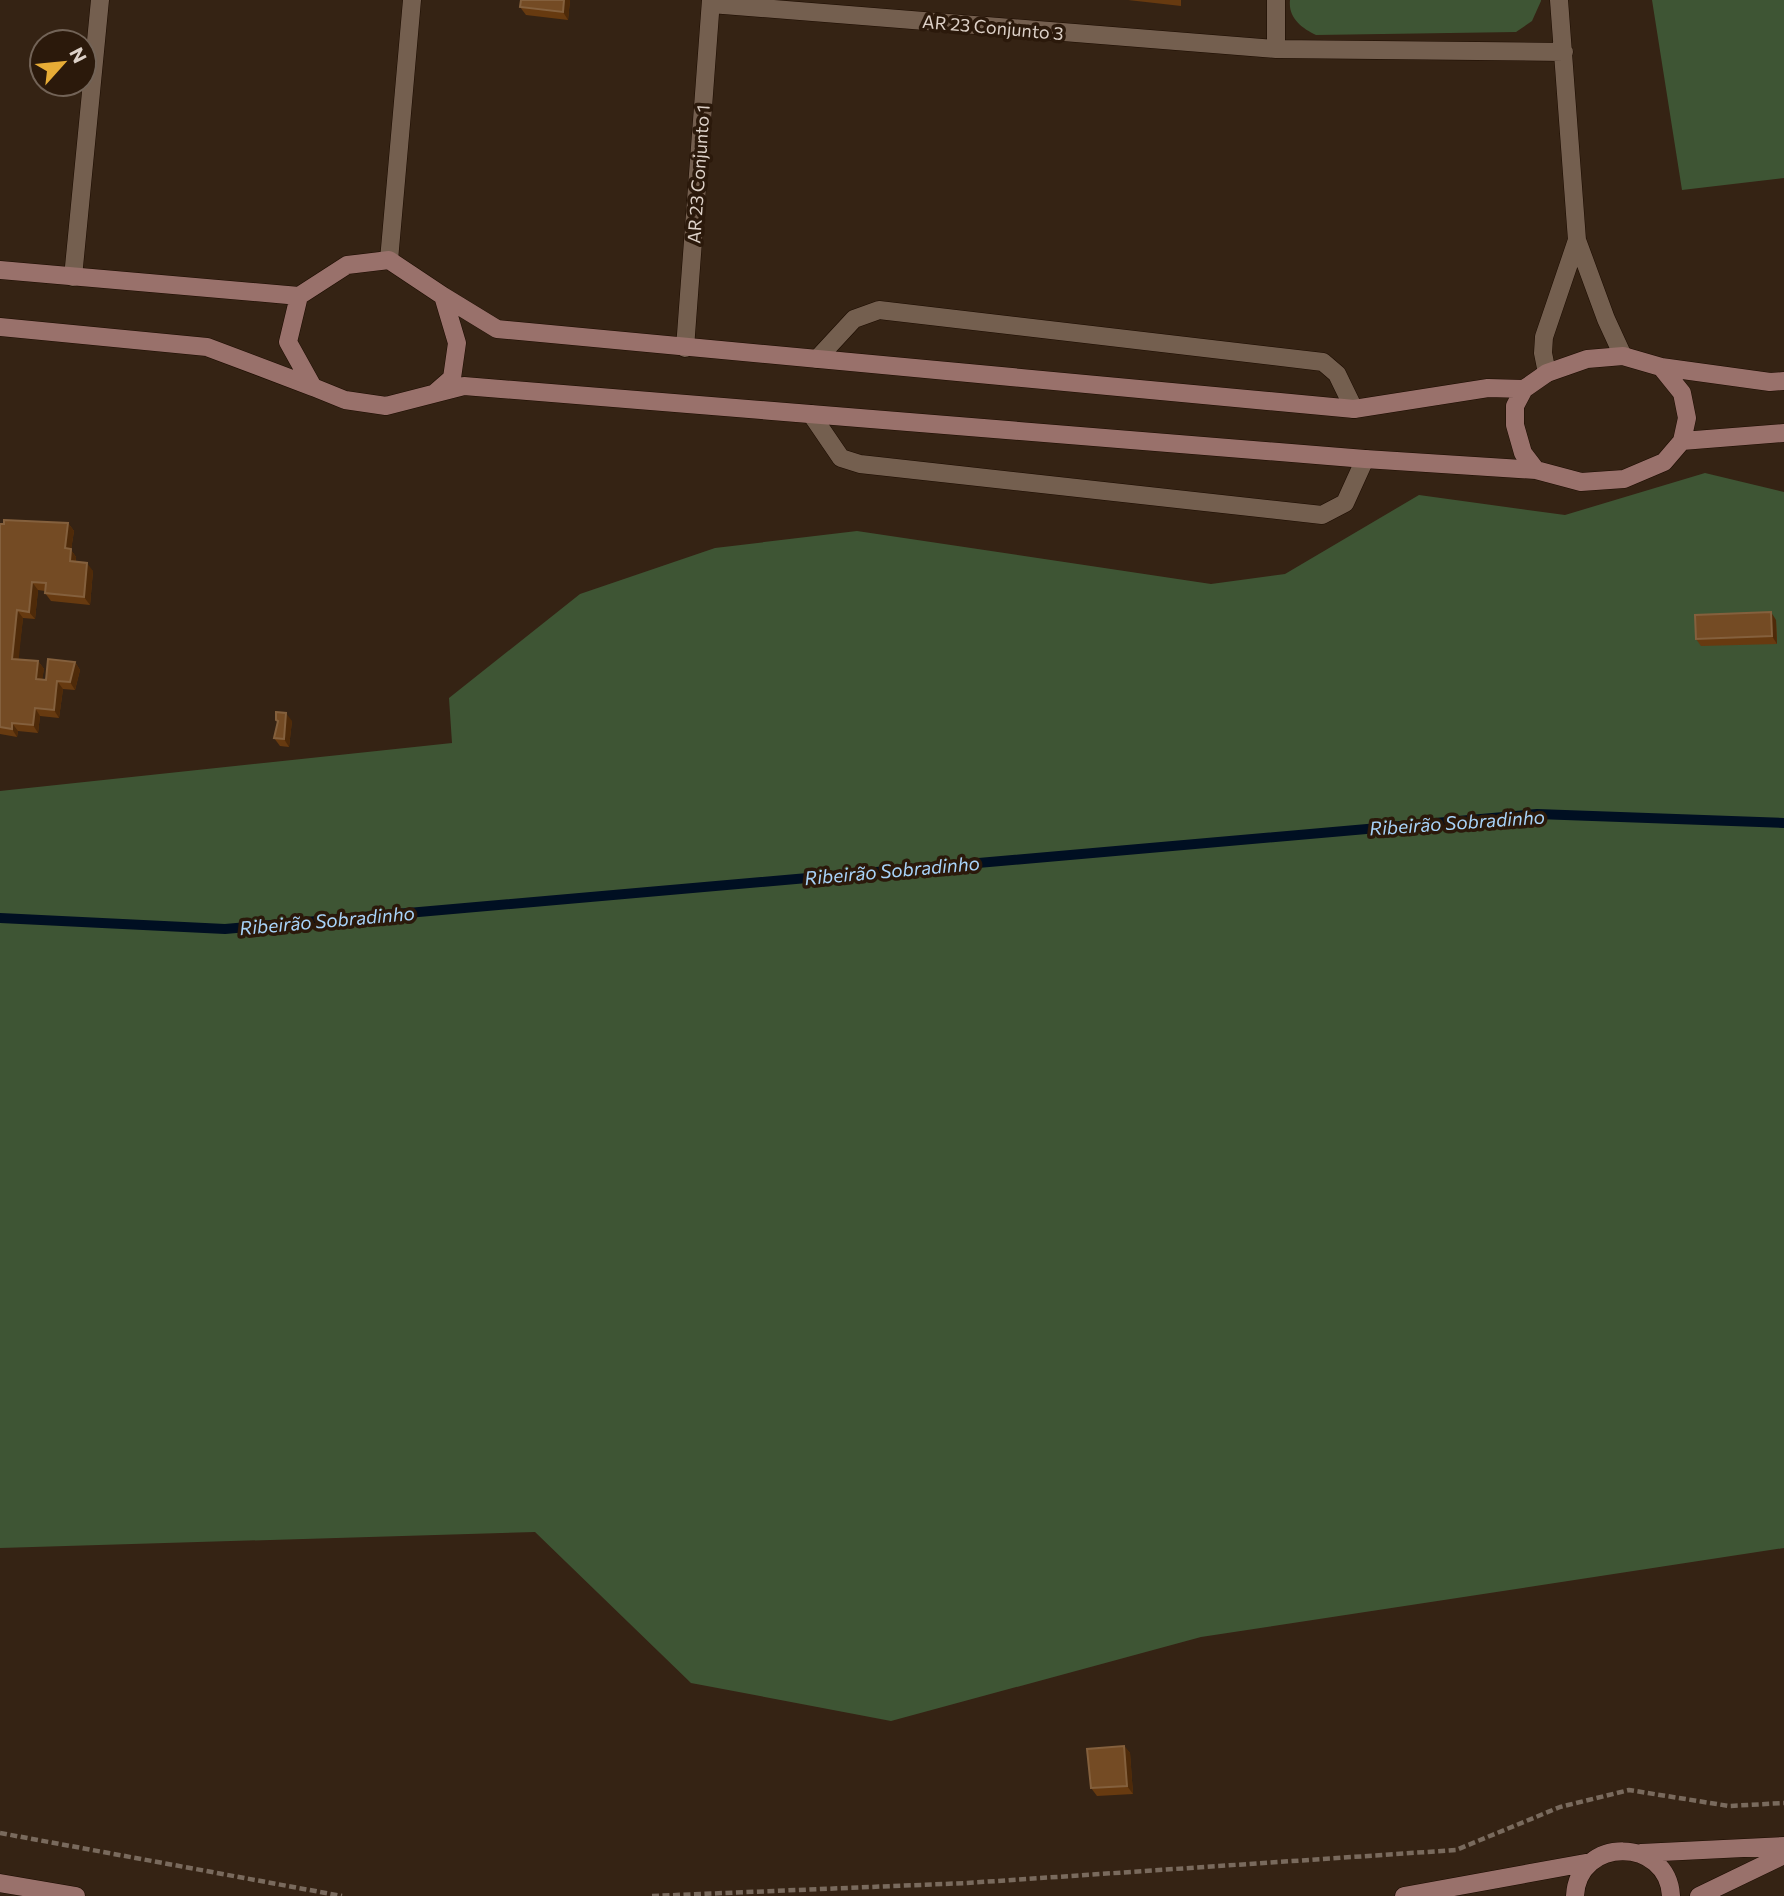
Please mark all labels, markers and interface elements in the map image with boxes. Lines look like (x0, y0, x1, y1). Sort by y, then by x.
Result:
street label: AR 23 Conjunto 3 (921, 10, 1065, 44)
north arrow (28, 28, 98, 98)
text: N (65, 43, 92, 67)
street label: AR 23 Conjunto 1 (682, 104, 714, 244)
water label: Ribeirão Sobradinho (1368, 804, 1546, 840)
water label: Ribeirão Sobradinho (803, 851, 981, 889)
water label: Ribeirão Sobradinho (238, 901, 416, 939)

